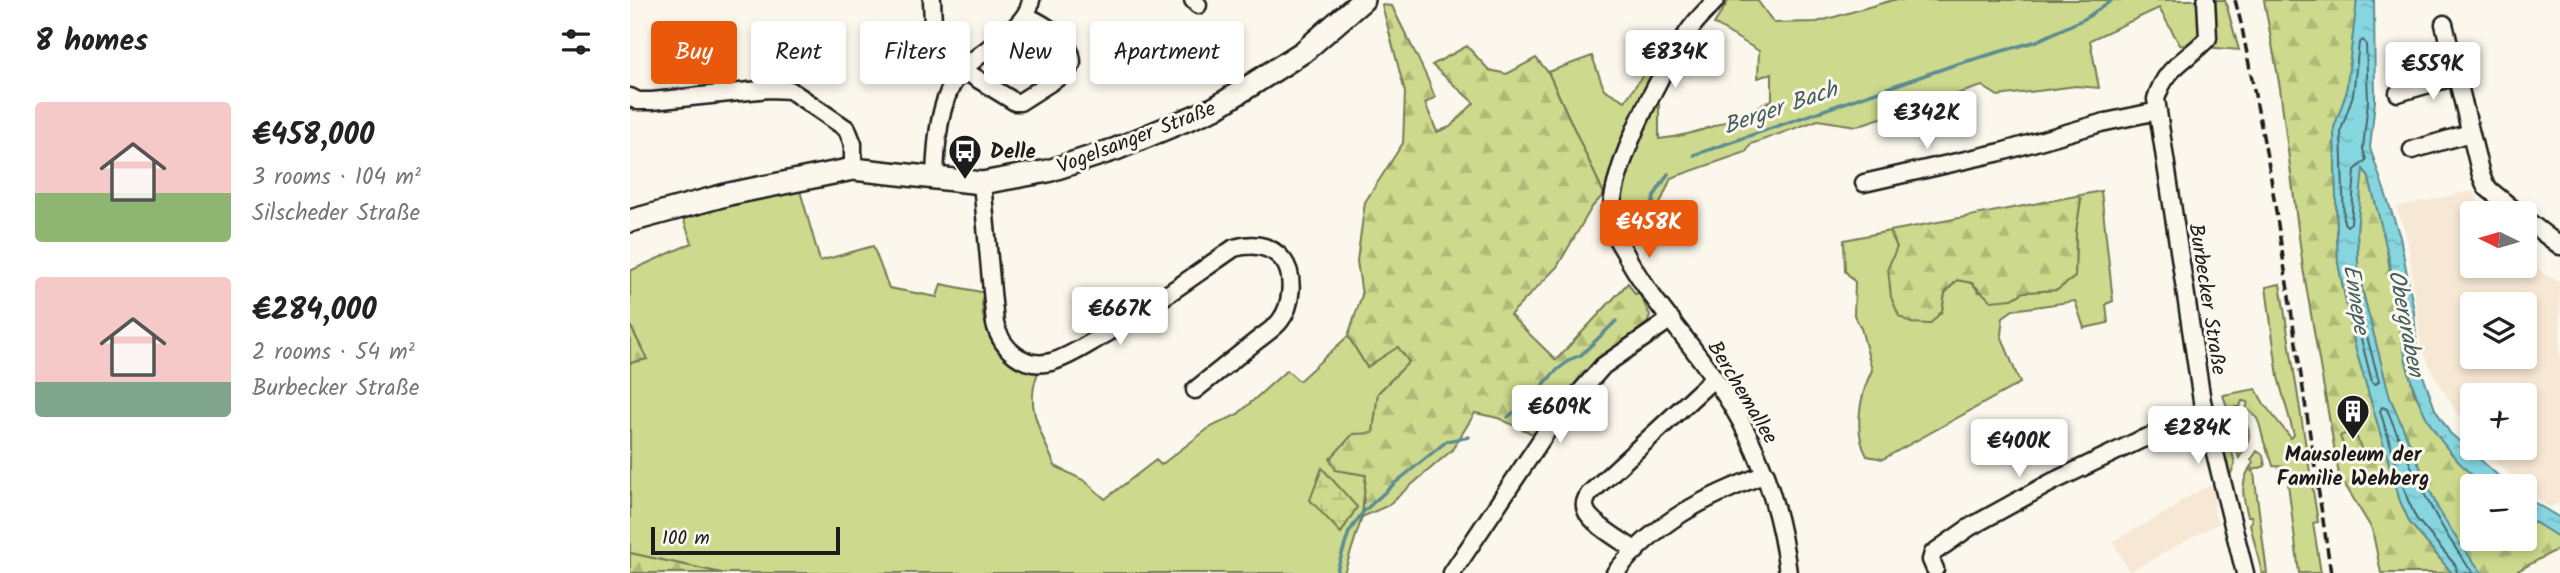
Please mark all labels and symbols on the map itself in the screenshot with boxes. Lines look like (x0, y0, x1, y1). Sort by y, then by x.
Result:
pin: €834K (1626, 31, 1724, 90)
pin: €559K (2384, 42, 2482, 102)
water label: Berger Bach (1719, 72, 1844, 145)
pin: €342K (1878, 92, 1976, 151)
street label: Vogelsanger Straße (1052, 93, 1221, 184)
bus stop icon: Delle (946, 132, 984, 181)
place label: Delle (990, 136, 1036, 169)
pin: €458K (1600, 201, 1698, 260)
north arrow (2460, 201, 2538, 278)
street label: Burbecker Straße (2178, 221, 2235, 378)
water label: Ennepe (2332, 262, 2379, 339)
water label: Obergraben (2377, 267, 2433, 382)
pin: €667K (1071, 288, 1169, 347)
street label: Berchemallee (1698, 335, 1786, 451)
pin: €609K (1511, 386, 1609, 445)
building icon: Mausoleum der Familie Wehberg (2334, 392, 2372, 441)
pin: €284K (2149, 406, 2247, 466)
pin: €400K (1970, 420, 2068, 479)
place label: Mausoleum der Familie Wehberg (2277, 439, 2429, 496)
scale bar (651, 524, 840, 556)

